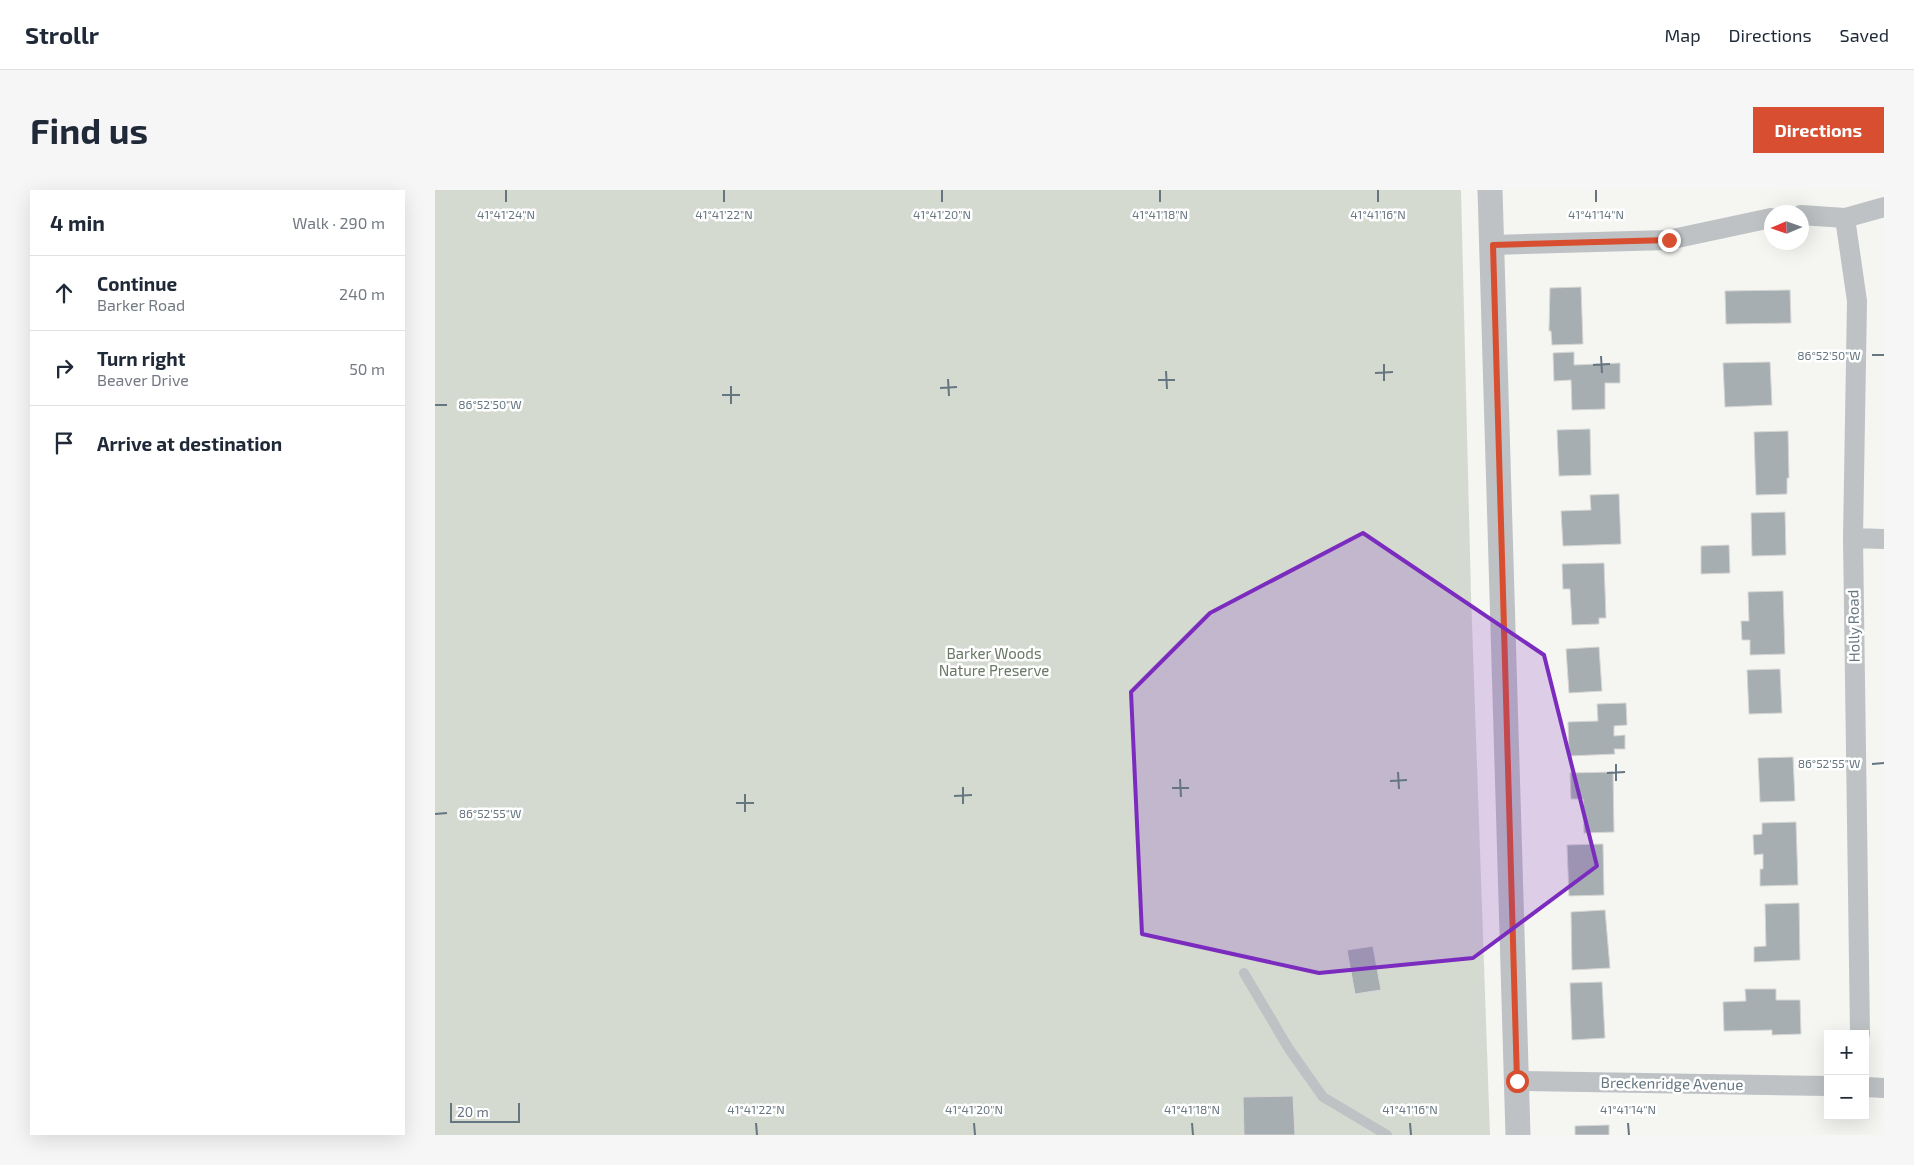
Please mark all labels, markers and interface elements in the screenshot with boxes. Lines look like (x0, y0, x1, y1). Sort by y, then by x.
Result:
text: Strollr (25, 20, 99, 49)
text: Map (1664, 24, 1701, 46)
text: Directions (1729, 24, 1812, 46)
text: Saved (1840, 24, 1889, 46)
button: Directions (1753, 107, 1884, 153)
text: Find us (30, 109, 148, 151)
north arrow (1764, 205, 1809, 250)
text: 41°41'24"N (477, 207, 535, 221)
text: 41°41'22"N (695, 207, 753, 221)
text: 41°41'20"N (913, 207, 971, 221)
text: 41°41'18"N (1132, 207, 1188, 221)
text: 41°41'16"N (1350, 207, 1406, 221)
text: 41°41'14"N (1568, 207, 1624, 221)
text: 4 min (50, 210, 105, 235)
text: Walk · 290 m (292, 213, 385, 232)
route end (1658, 229, 1681, 252)
text: Continue (97, 272, 177, 295)
icon: ahead (50, 279, 78, 307)
text: 240 m (339, 284, 385, 303)
text: Barker Road (97, 295, 185, 314)
text: Turn right (97, 347, 185, 370)
text: 86°52'50"W (1797, 348, 1861, 362)
icon: right (50, 354, 78, 382)
text: 50 m (349, 359, 385, 378)
text: Beaver Drive (97, 370, 189, 389)
text: 86°52'50"W (458, 397, 522, 411)
icon: arrive (50, 429, 78, 457)
text: Arrive at destination (97, 432, 282, 455)
street label: Holly Road (1843, 590, 1863, 662)
park label: Barker Woods Nature Preserve (939, 644, 1049, 679)
text: 86°52'55"W (1798, 756, 1860, 770)
text: 86°52'55"W (459, 806, 521, 820)
map controls (1824, 1030, 1869, 1120)
button: + (1824, 1030, 1869, 1075)
route start (1506, 1070, 1529, 1093)
street label: Breckenridge Avenue (1601, 1073, 1743, 1093)
button: − (1824, 1075, 1869, 1120)
scale bar (450, 1100, 520, 1123)
text: 41°41'22"N (727, 1102, 785, 1116)
text: 41°41'20"N (945, 1102, 1003, 1116)
text: 41°41'18"N (1164, 1102, 1220, 1116)
text: 41°41'16"N (1382, 1102, 1438, 1116)
text: 41°41'14"N (1600, 1102, 1656, 1116)
text: 20 m (457, 1103, 489, 1120)

